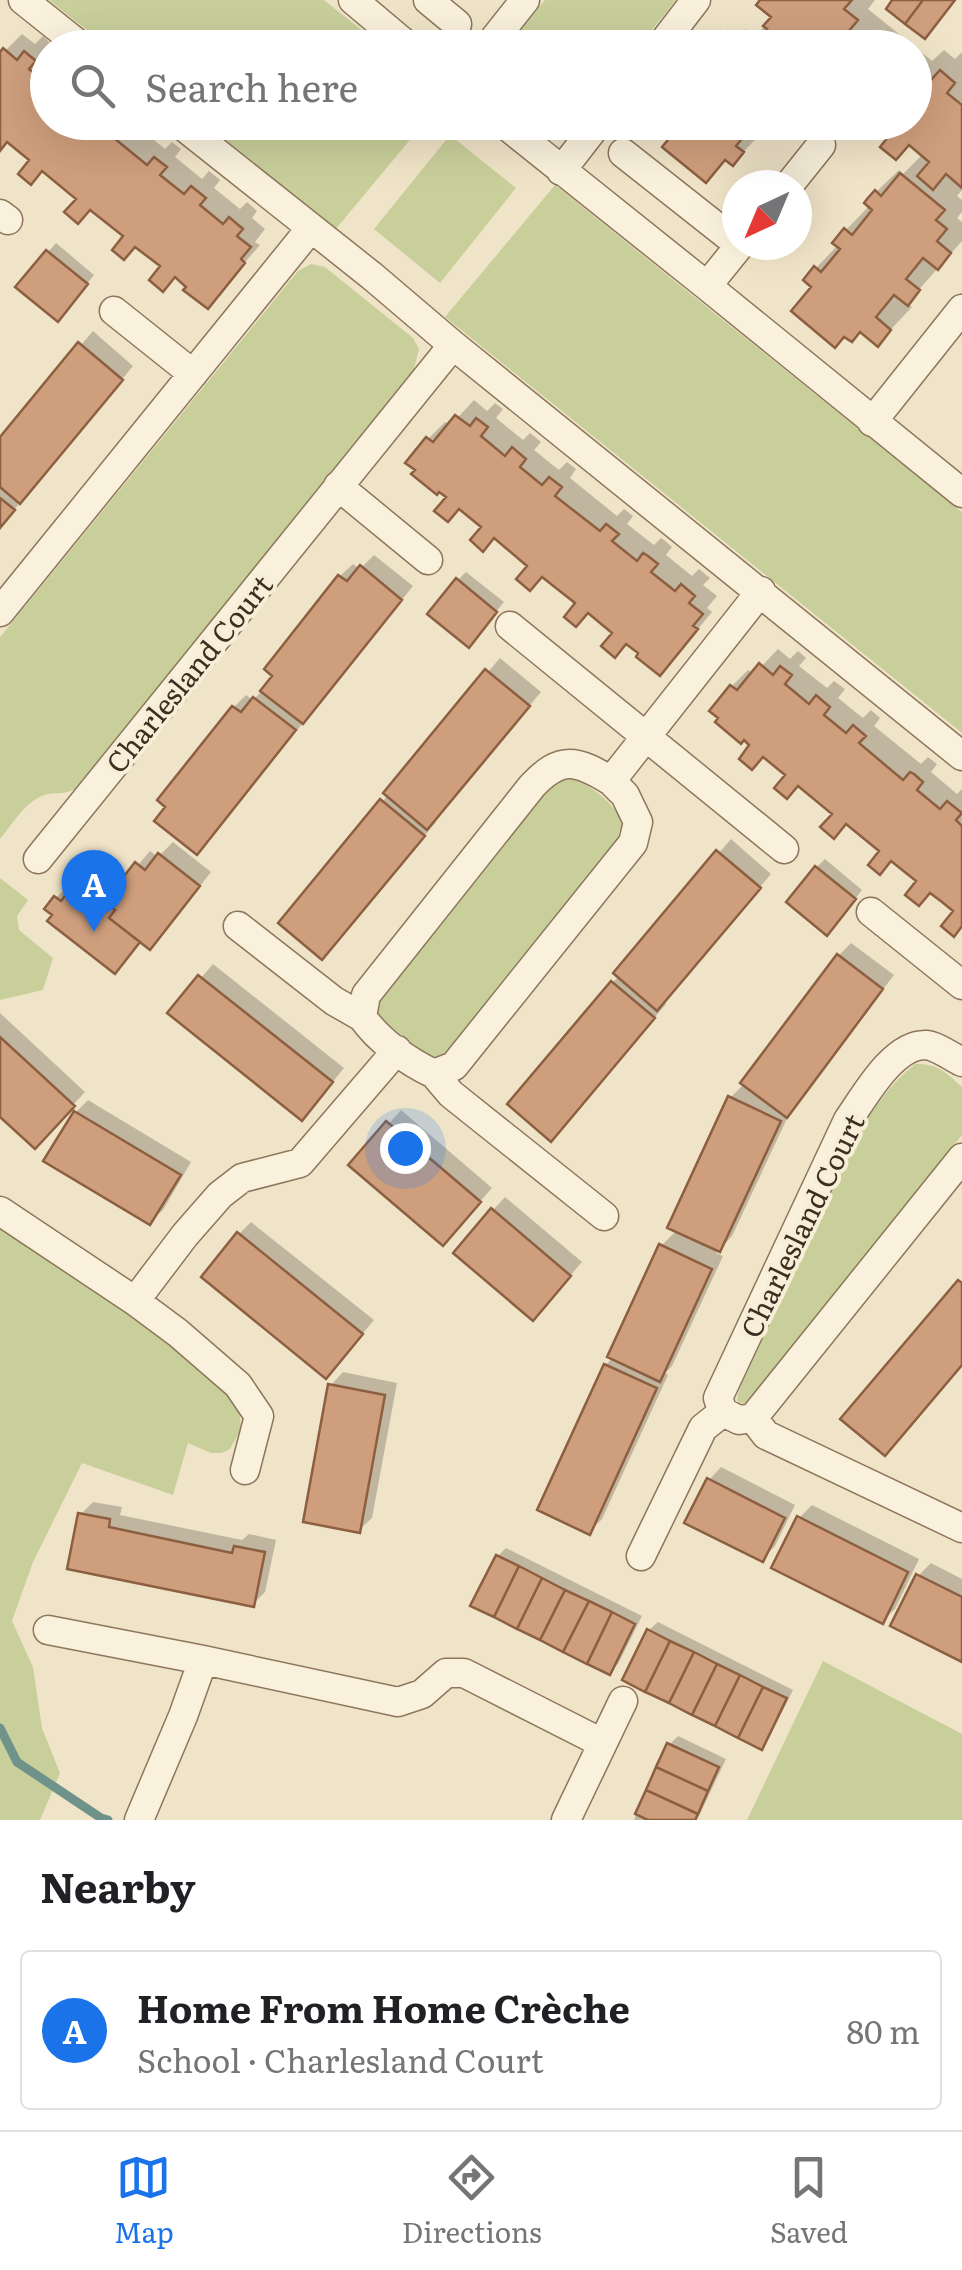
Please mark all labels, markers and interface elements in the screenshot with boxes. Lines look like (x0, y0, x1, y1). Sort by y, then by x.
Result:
search box (30, 30, 932, 140)
text: Search here (145, 57, 358, 114)
icon: search (65, 58, 120, 113)
north arrow (722, 170, 812, 260)
street label: Charlesland Court (95, 564, 282, 781)
pin: A (62, 850, 126, 932)
street label: Charlesland Court (729, 1105, 874, 1344)
your location (380, 1123, 431, 1174)
text: Nearby (40, 1854, 196, 1916)
text: Home From Home Crèche (137, 1978, 630, 2035)
text: A (62, 2006, 87, 2054)
text: 80 m (846, 2006, 920, 2054)
text: School · Charlesland Court (137, 2035, 544, 2083)
tab: Map (114, 2150, 174, 2252)
tab: Directions (402, 2150, 542, 2252)
tab: Saved (770, 2150, 848, 2252)

